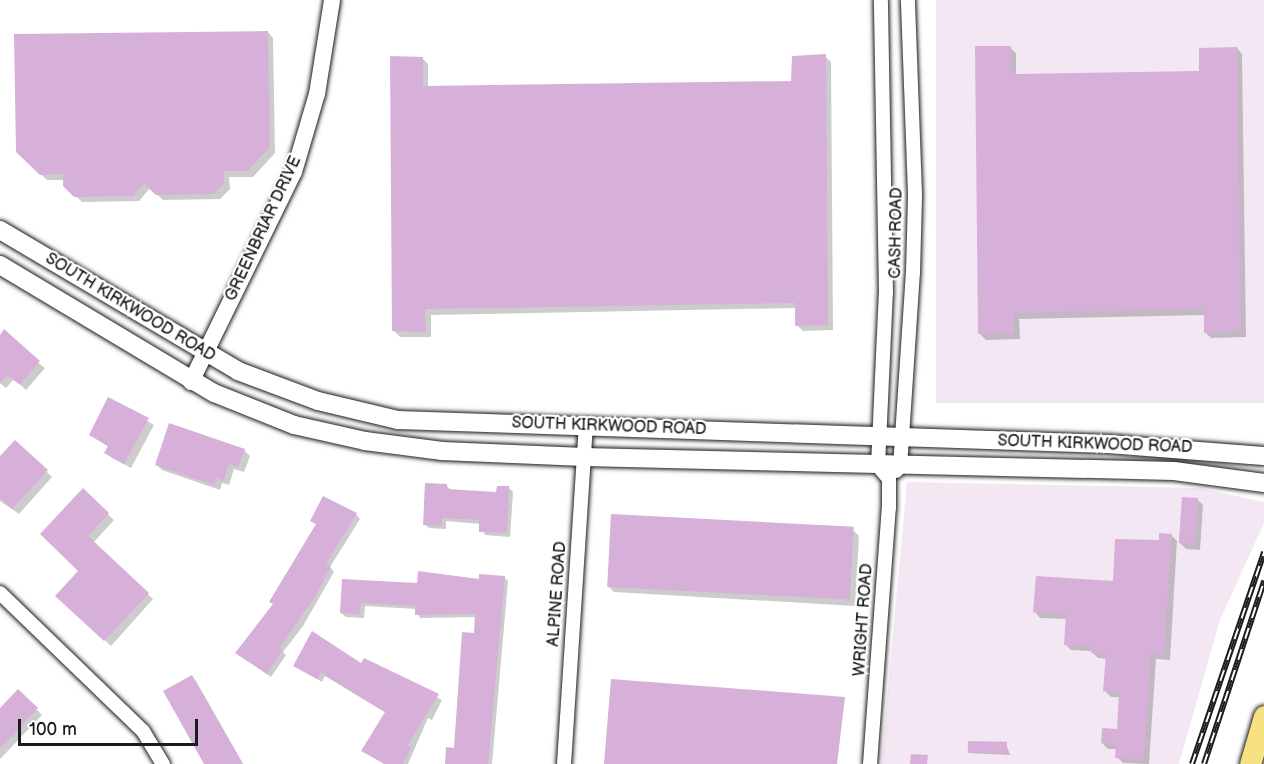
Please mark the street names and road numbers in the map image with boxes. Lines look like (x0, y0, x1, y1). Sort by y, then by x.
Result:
street label: GREENBRIAR DRIVE (222, 153, 306, 305)
street label: CASH ROAD (887, 187, 907, 279)
street label: SOUTH KIRKWOOD ROAD (42, 250, 218, 366)
street label: SOUTH KIRKWOOD ROAD (511, 414, 707, 440)
street label: SOUTH KIRKWOOD ROAD (997, 432, 1193, 458)
street label: ALPINE ROAD (545, 541, 571, 647)
street label: WRIGHT ROAD (850, 563, 878, 677)

